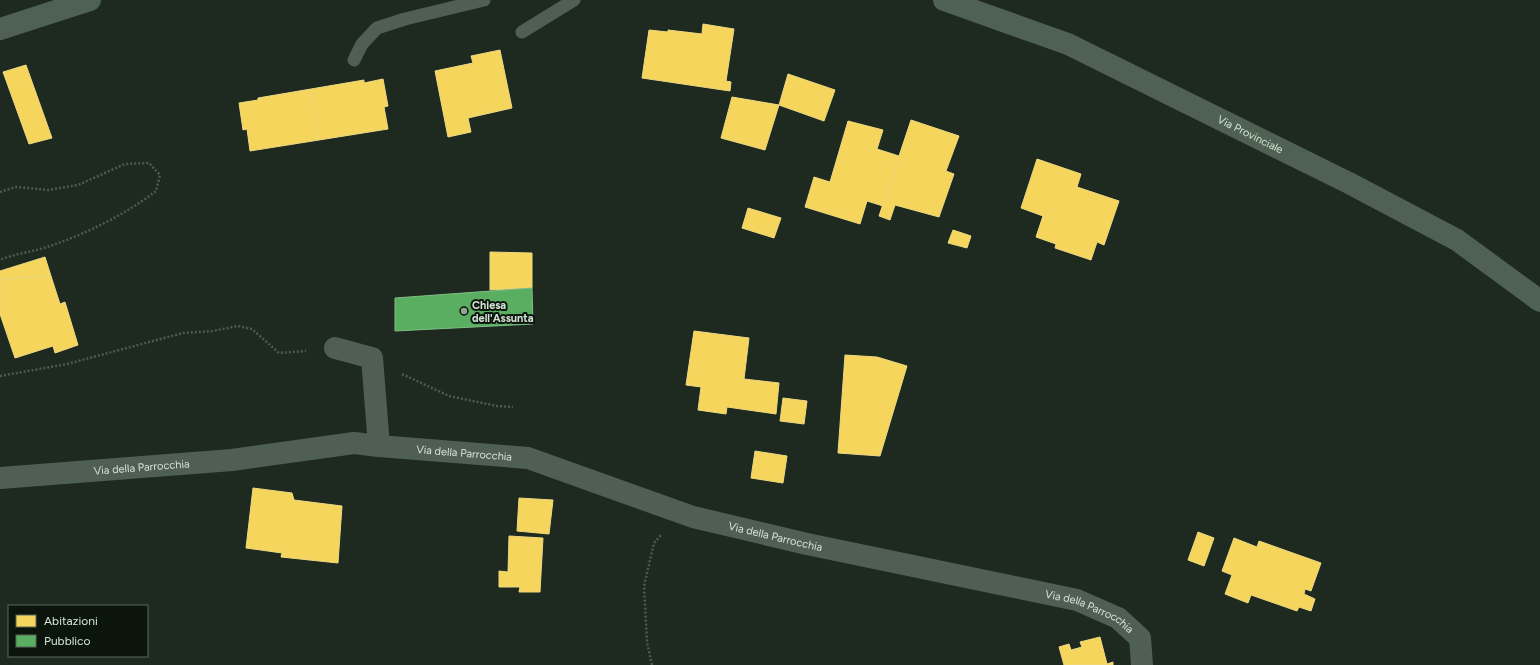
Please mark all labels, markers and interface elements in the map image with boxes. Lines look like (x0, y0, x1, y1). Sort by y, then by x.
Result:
street label: Via Provinciale (1215, 112, 1285, 156)
place label: Chiesa dell'Assunta (472, 299, 534, 325)
marker: Chiesa dell'Assunta (459, 306, 469, 316)
street label: Via della Parrocchia (416, 443, 513, 463)
street label: Via della Parrocchia (93, 457, 190, 477)
street label: Via della Parrocchia (727, 519, 824, 554)
street label: Via della Parrocchia (1044, 587, 1136, 636)
legend (8, 605, 148, 657)
text: Abitazioni (44, 614, 98, 628)
text: Pubblico (44, 634, 91, 648)

